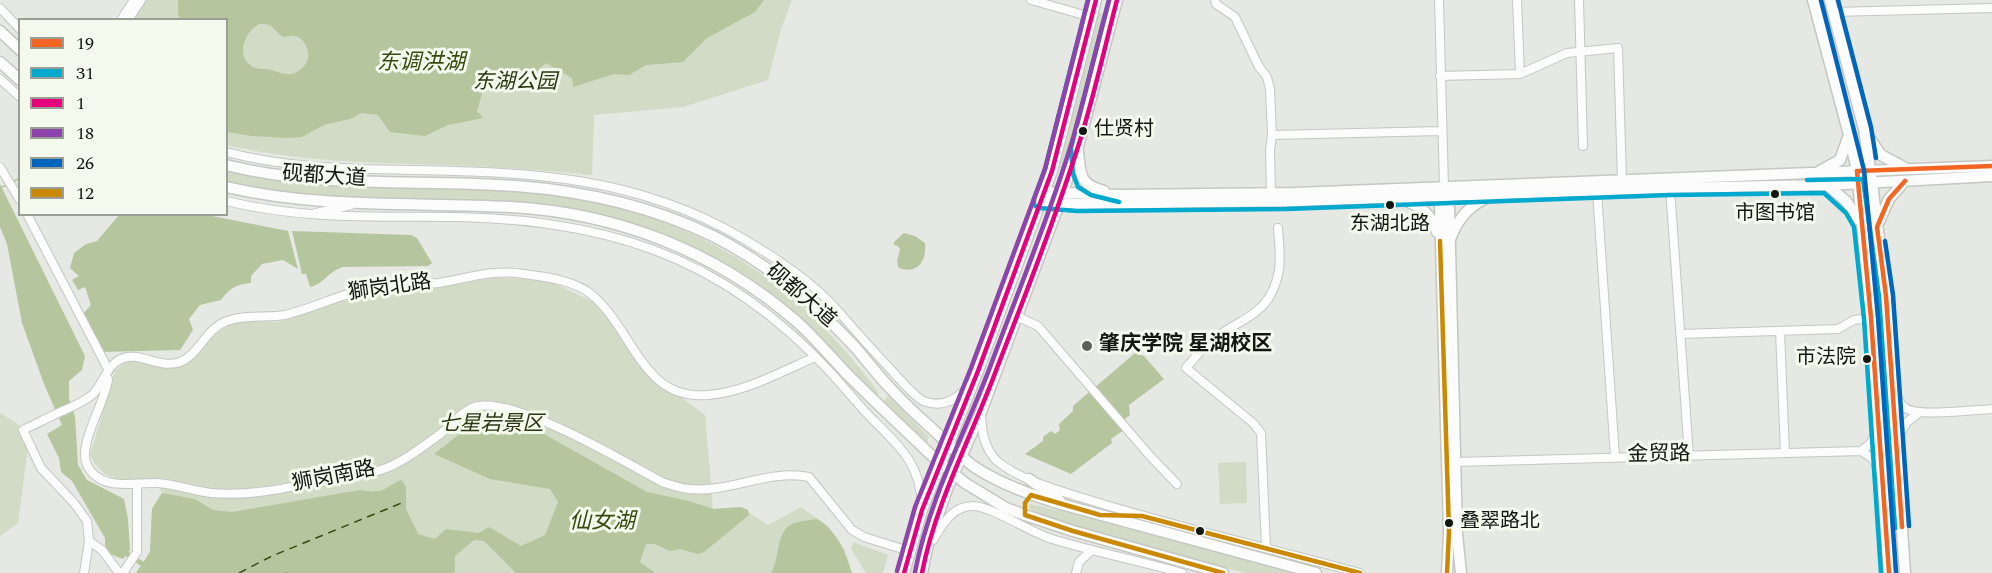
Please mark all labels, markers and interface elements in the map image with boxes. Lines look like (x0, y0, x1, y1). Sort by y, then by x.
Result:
legend (18, 18, 228, 216)
text: 19 (76, 30, 94, 57)
water label: 东调洪湖 (377, 52, 465, 78)
text: 31 (76, 60, 94, 87)
park label: 东湖公园 (473, 71, 557, 97)
text: 1 (76, 90, 85, 117)
place label: 仕贤村 (1094, 119, 1154, 143)
text: 18 (76, 120, 94, 147)
marker: 仕贤村 (1077, 125, 1089, 137)
text: 26 (76, 150, 94, 177)
street label: 砚都大道 (281, 163, 367, 193)
text: 12 (76, 180, 94, 207)
marker: 市图书馆 (1769, 188, 1781, 200)
marker: 东湖北路 (1384, 199, 1396, 211)
place label: 市图书馆 (1735, 203, 1815, 227)
place label: 东湖北路 (1350, 214, 1430, 238)
street label: 砚都大道 (760, 260, 840, 334)
street label: 獅岗北路 (347, 271, 433, 307)
place label: 肇庆学院 星湖校区 (1099, 333, 1272, 359)
marker: 肇庆学院 星湖校区 (1080, 339, 1094, 353)
place label: 市法院 (1796, 347, 1856, 371)
marker: 市法院 (1861, 353, 1873, 365)
park label: 七星岩景区 (439, 413, 543, 439)
street label: 金贸路 (1627, 443, 1691, 469)
street label: 狮岗南路 (290, 458, 378, 498)
water label: 仙女湖 (569, 511, 635, 537)
place label: 叠翠路北 (1460, 511, 1540, 535)
marker: 叠翠路北 (1443, 517, 1455, 529)
unlabelled marker (1194, 525, 1206, 537)

